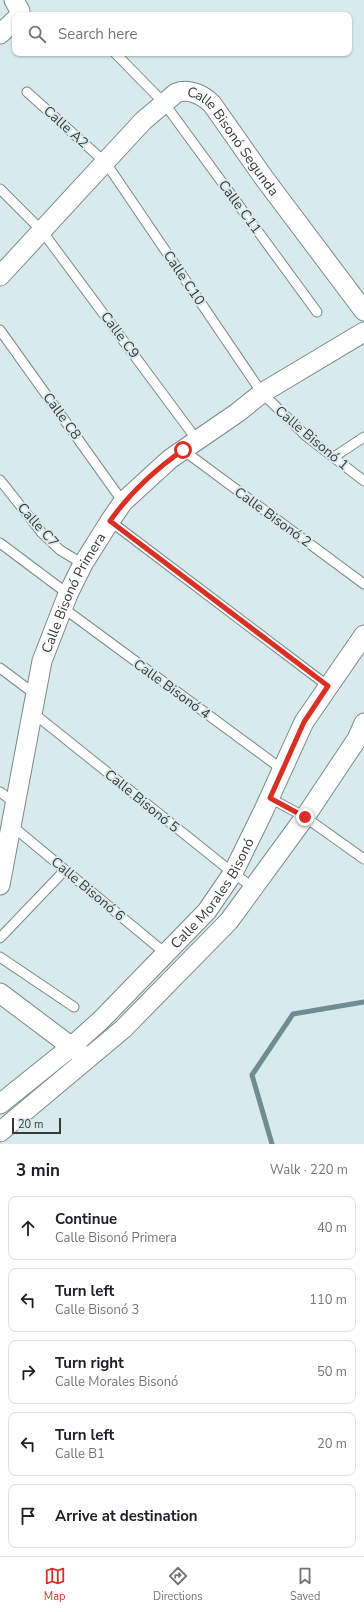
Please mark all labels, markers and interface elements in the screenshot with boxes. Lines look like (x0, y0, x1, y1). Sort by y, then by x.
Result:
search box (12, 12, 352, 56)
icon: search (26, 23, 48, 45)
text: Search here (58, 24, 138, 44)
street label: Calle Bisonó Segunda (185, 82, 283, 200)
street label: Calle A2 (39, 102, 93, 152)
street label: Calle C11 (214, 176, 266, 238)
street label: Calle C10 (159, 247, 209, 309)
street label: Calle C9 (96, 308, 144, 362)
street label: Calle C8 (39, 389, 85, 443)
street label: Calle Bisonó 1 (271, 402, 353, 474)
route start (174, 441, 192, 459)
street label: Calle Bisonó 2 (231, 483, 315, 551)
street label: Calle C7 (13, 499, 63, 551)
street label: Calle Bisonó Primera (37, 529, 110, 656)
street label: Calle Bisonó 4 (130, 655, 214, 723)
street label: Calle Bisonó 5 (101, 765, 183, 837)
route end (296, 808, 314, 826)
street label: Calle Morales Bisonó (166, 835, 258, 953)
street label: Calle Bisonó 6 (47, 853, 129, 925)
scale bar (12, 1116, 61, 1135)
text: 20 m (18, 1117, 43, 1132)
text: 3 min (16, 1159, 60, 1182)
text: Walk · 220 m (270, 1161, 348, 1179)
text: Continue (55, 1209, 117, 1229)
icon: ahead (17, 1217, 39, 1239)
text: 40 m (317, 1219, 347, 1237)
text: Calle Bisonó Primera (55, 1229, 177, 1247)
text: Turn left (55, 1281, 114, 1301)
icon: left (17, 1289, 39, 1311)
text: 110 m (309, 1291, 347, 1309)
text: Calle Bisonó 3 (55, 1301, 139, 1319)
text: Turn right (55, 1353, 124, 1373)
icon: right (17, 1361, 39, 1383)
text: 50 m (317, 1363, 347, 1381)
text: Calle Morales Bisonó (55, 1373, 178, 1391)
text: Turn left (55, 1425, 114, 1445)
icon: left (17, 1433, 39, 1455)
text: 20 m (317, 1435, 347, 1453)
text: Calle B1 (55, 1445, 105, 1463)
icon: arrive (17, 1505, 39, 1527)
text: Arrive at destination (55, 1506, 198, 1526)
tab: Map (44, 1565, 66, 1604)
tab: Directions (153, 1565, 203, 1604)
tab: Saved (290, 1565, 320, 1604)

